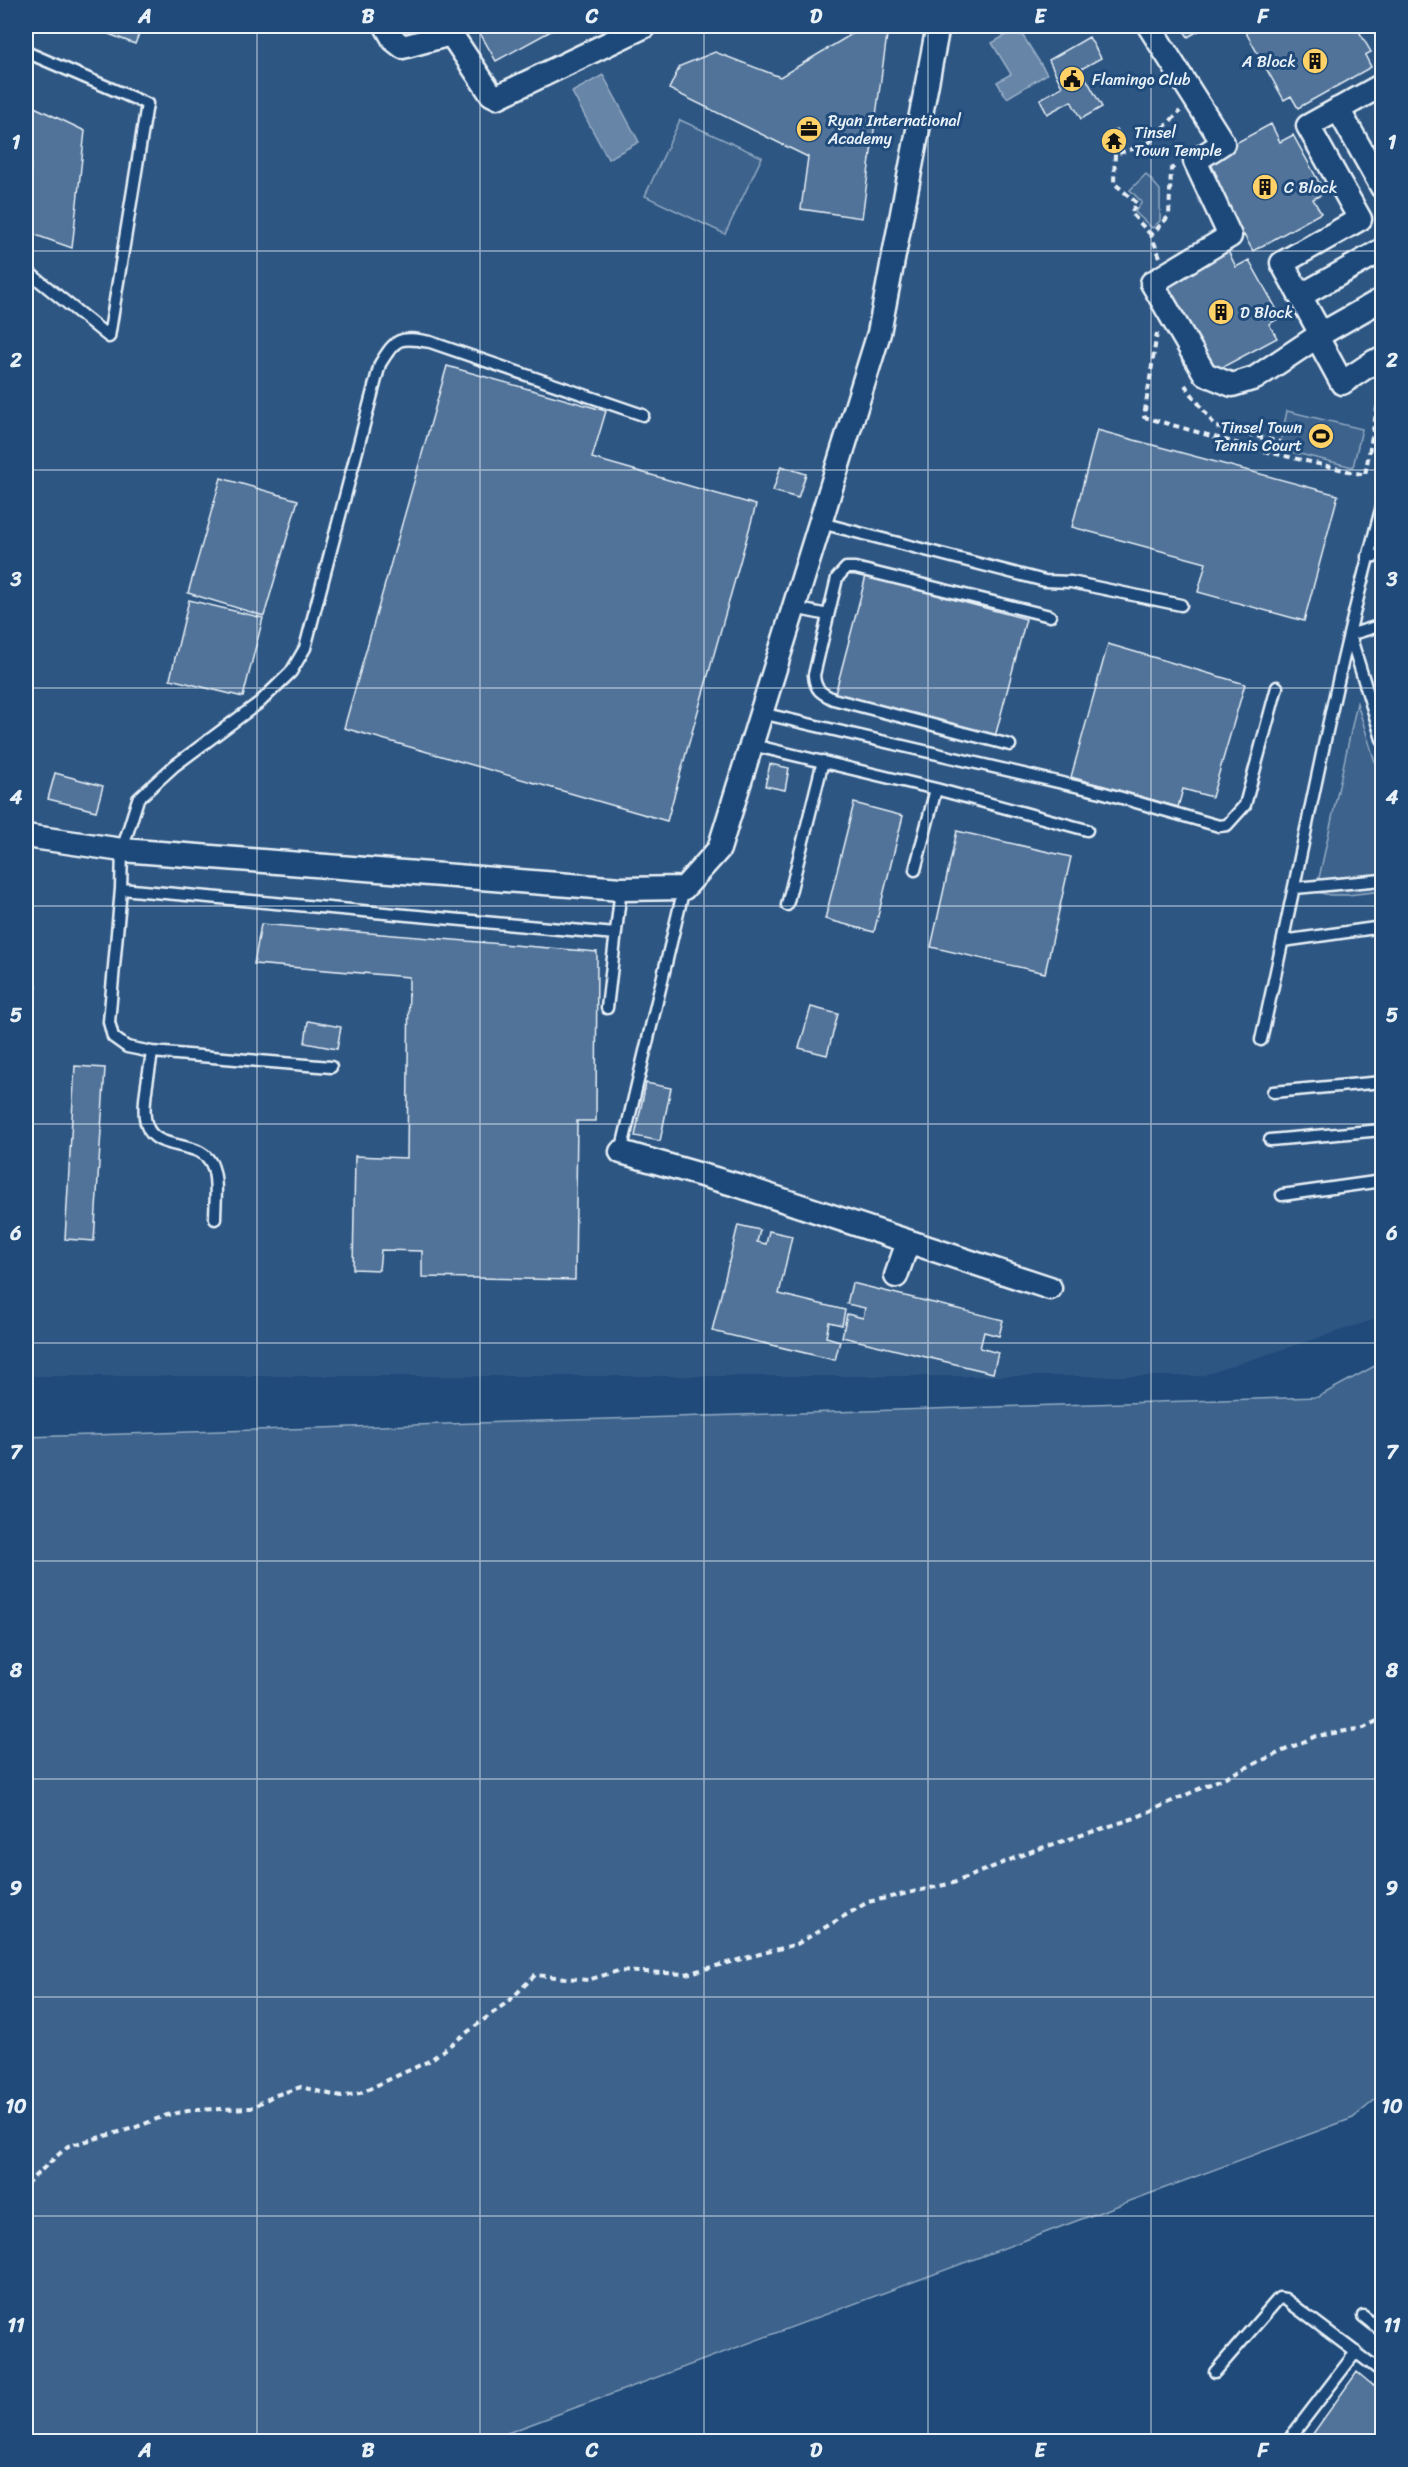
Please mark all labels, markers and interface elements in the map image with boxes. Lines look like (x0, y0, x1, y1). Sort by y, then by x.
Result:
text: A (137, 0, 152, 34)
text: B (362, 0, 375, 34)
text: C (585, 0, 599, 34)
text: D (810, 0, 823, 34)
text: E (1034, 0, 1047, 34)
text: F (1257, 0, 1270, 34)
building icon: A Block (1300, 46, 1330, 76)
place label: A Block (1241, 47, 1296, 76)
public building icon: Flamingo Club (1057, 64, 1087, 94)
place label: Flamingo Club (1092, 65, 1191, 94)
place label: Ryan International Academy (827, 106, 962, 153)
office icon: Ryan International Academy (794, 114, 824, 144)
place label: Tinsel Town Temple (1134, 118, 1222, 165)
text: 1 (12, 125, 21, 160)
text: 1 (1388, 125, 1397, 160)
temple icon: Tinsel Town Temple (1099, 126, 1129, 156)
building icon: C Block (1250, 172, 1280, 202)
place label: C Block (1284, 173, 1338, 202)
building icon: D Block (1206, 297, 1236, 327)
place label: D Block (1240, 298, 1293, 327)
text: 2 (9, 343, 22, 378)
text: 2 (1385, 343, 1398, 378)
place label: Tinsel Town Tennis Court (1214, 413, 1302, 460)
sports icon: Tinsel Town Tennis Court (1306, 421, 1336, 451)
text: 3 (10, 562, 22, 597)
text: 3 (1386, 562, 1398, 597)
text: 4 (9, 780, 23, 815)
text: 4 (1385, 780, 1399, 815)
text: 5 (10, 998, 22, 1033)
text: 5 (1386, 998, 1398, 1033)
text: 6 (9, 1216, 22, 1251)
text: 6 (1385, 1216, 1398, 1251)
text: 7 (10, 1435, 23, 1470)
text: 7 (1386, 1435, 1399, 1470)
text: 8 (9, 1653, 23, 1688)
text: 8 (1385, 1653, 1399, 1688)
text: 9 (10, 1871, 22, 1906)
text: 9 (1386, 1871, 1398, 1906)
text: 10 (5, 2089, 27, 2124)
text: 10 (1381, 2089, 1403, 2124)
text: 11 (7, 2308, 25, 2343)
text: 11 (1383, 2308, 1401, 2343)
text: A (137, 2433, 152, 2467)
text: B (362, 2433, 375, 2467)
text: C (585, 2433, 599, 2467)
text: D (810, 2433, 823, 2467)
text: E (1034, 2433, 1047, 2467)
text: F (1257, 2433, 1270, 2467)

